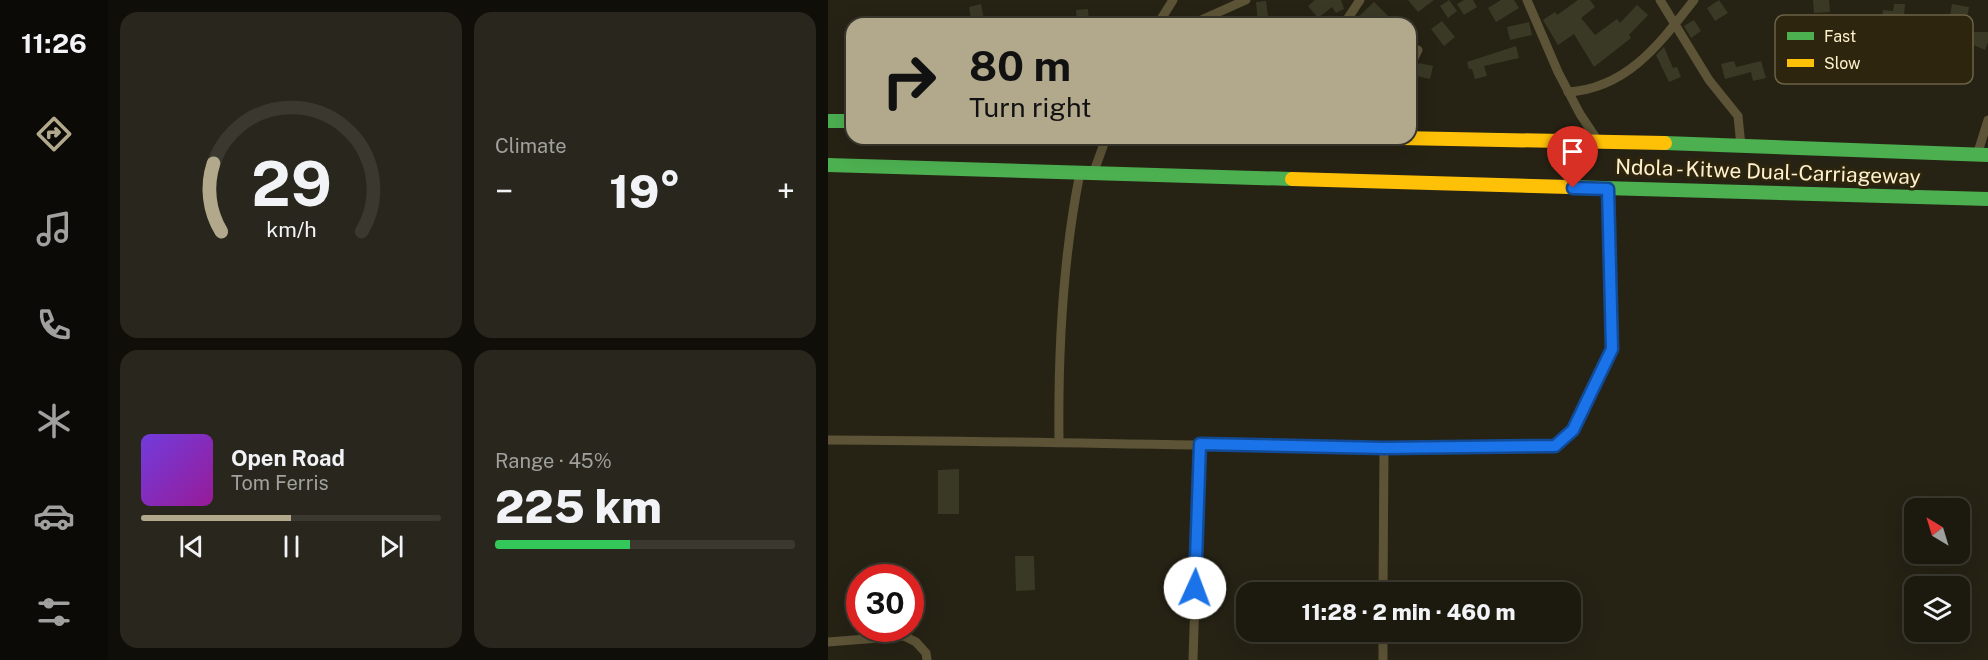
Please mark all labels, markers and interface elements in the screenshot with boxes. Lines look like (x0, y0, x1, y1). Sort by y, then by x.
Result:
legend (1775, 15, 1973, 84)
text: 11:26 (21, 27, 87, 59)
text: Fast (1824, 27, 1856, 46)
text: 80 m (969, 41, 1071, 90)
icon: right (870, 42, 948, 120)
text: Slow (1824, 54, 1861, 73)
text: Turn right (969, 91, 1092, 123)
icon: directions (33, 113, 75, 155)
pin (1547, 126, 1598, 188)
text: Climate (495, 134, 567, 158)
icon: arrive (1556, 135, 1589, 168)
text: 29 (251, 147, 331, 220)
street label: Ndola - Kitwe Dual-Carriageway (1615, 154, 1921, 189)
text: 19° (609, 165, 681, 218)
text: − (495, 172, 513, 210)
text: + (777, 172, 795, 210)
icon: music (33, 208, 75, 250)
text: km/h (266, 217, 316, 242)
icon: phone (33, 304, 75, 346)
icon: climate (33, 400, 75, 442)
text: Open Road (231, 445, 345, 471)
text: Range · 45% (495, 449, 612, 473)
text: Tom Ferris (231, 471, 329, 495)
text: 225 km (495, 480, 662, 533)
icon: car (33, 495, 75, 537)
north arrow (1904, 498, 1970, 564)
map controls (1904, 498, 1970, 642)
icon: previous (175, 530, 208, 563)
icon: pause (275, 530, 308, 563)
icon: next (375, 530, 408, 563)
position arrow (1163, 556, 1227, 620)
speed limit sign: 30 (846, 564, 924, 642)
button: layers (1904, 576, 1970, 642)
icon: filters (33, 591, 75, 633)
text: 11:28 · 2 min · 460 m (1302, 599, 1515, 625)

